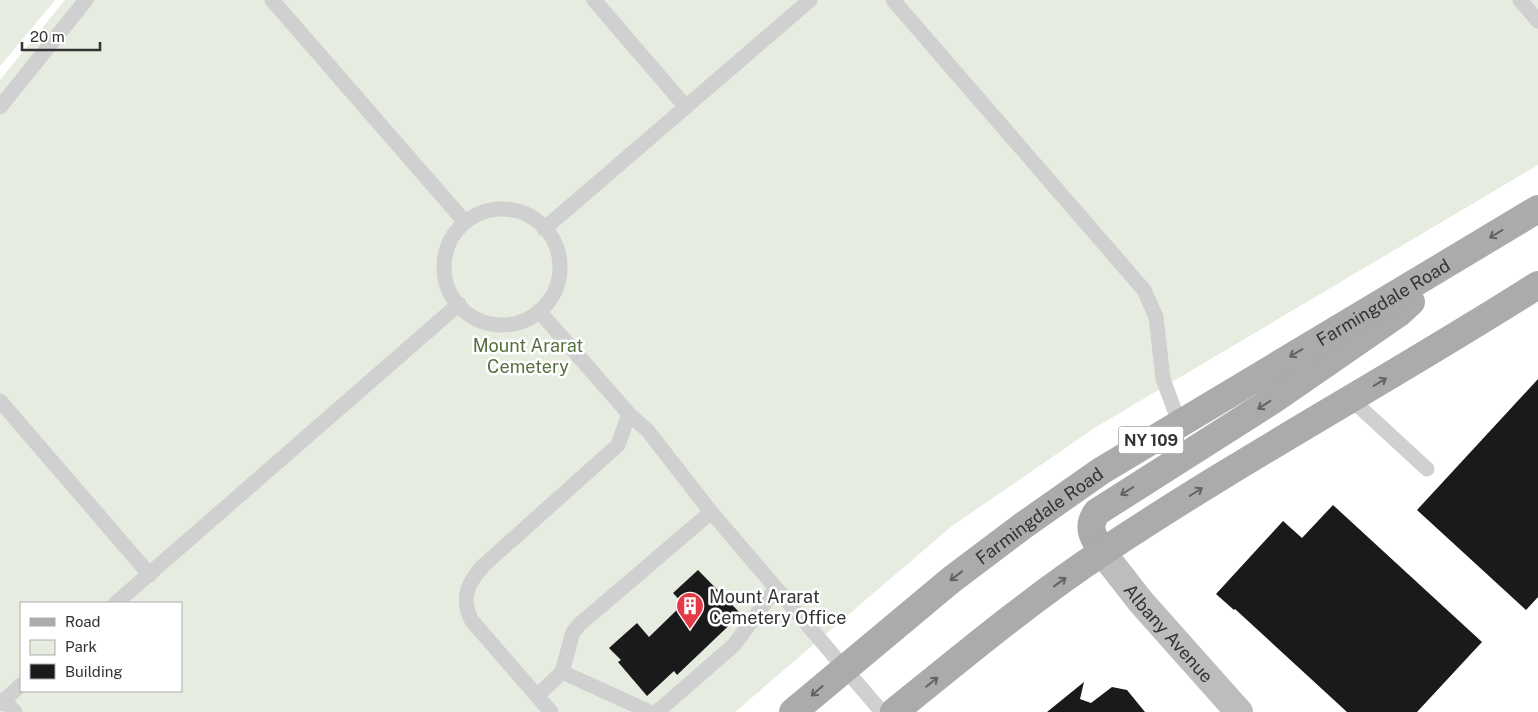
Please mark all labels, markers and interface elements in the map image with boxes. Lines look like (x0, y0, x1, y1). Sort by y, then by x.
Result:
scale bar (22, 20, 100, 52)
text: 20 m (30, 28, 65, 45)
one-way arrow (1490, 230, 1504, 240)
street label: Farmingdale Road (1312, 254, 1453, 350)
park label: Mount Ararat Cemetery (473, 335, 583, 377)
one-way arrow (1290, 349, 1304, 359)
one-way arrow (1373, 377, 1387, 387)
one-way arrow (1258, 401, 1272, 411)
road number: NY 109 (1118, 426, 1184, 454)
street label: Farmingdale Road (971, 463, 1107, 568)
one-way arrow (1120, 487, 1134, 497)
one-way arrow (1188, 487, 1202, 497)
one-way arrow (950, 571, 963, 582)
one-way arrow (1053, 577, 1067, 587)
street label: Albany Avenue (1120, 579, 1218, 687)
place label: Mount Ararat Cemetery Office (709, 586, 846, 628)
building icon: Mount Ararat Cemetery Office (675, 591, 705, 630)
legend (20, 602, 182, 692)
text: Road (65, 613, 101, 630)
text: Park (65, 638, 97, 655)
text: Building (65, 663, 123, 680)
one-way arrow (925, 676, 938, 687)
one-way arrow (811, 685, 824, 697)

